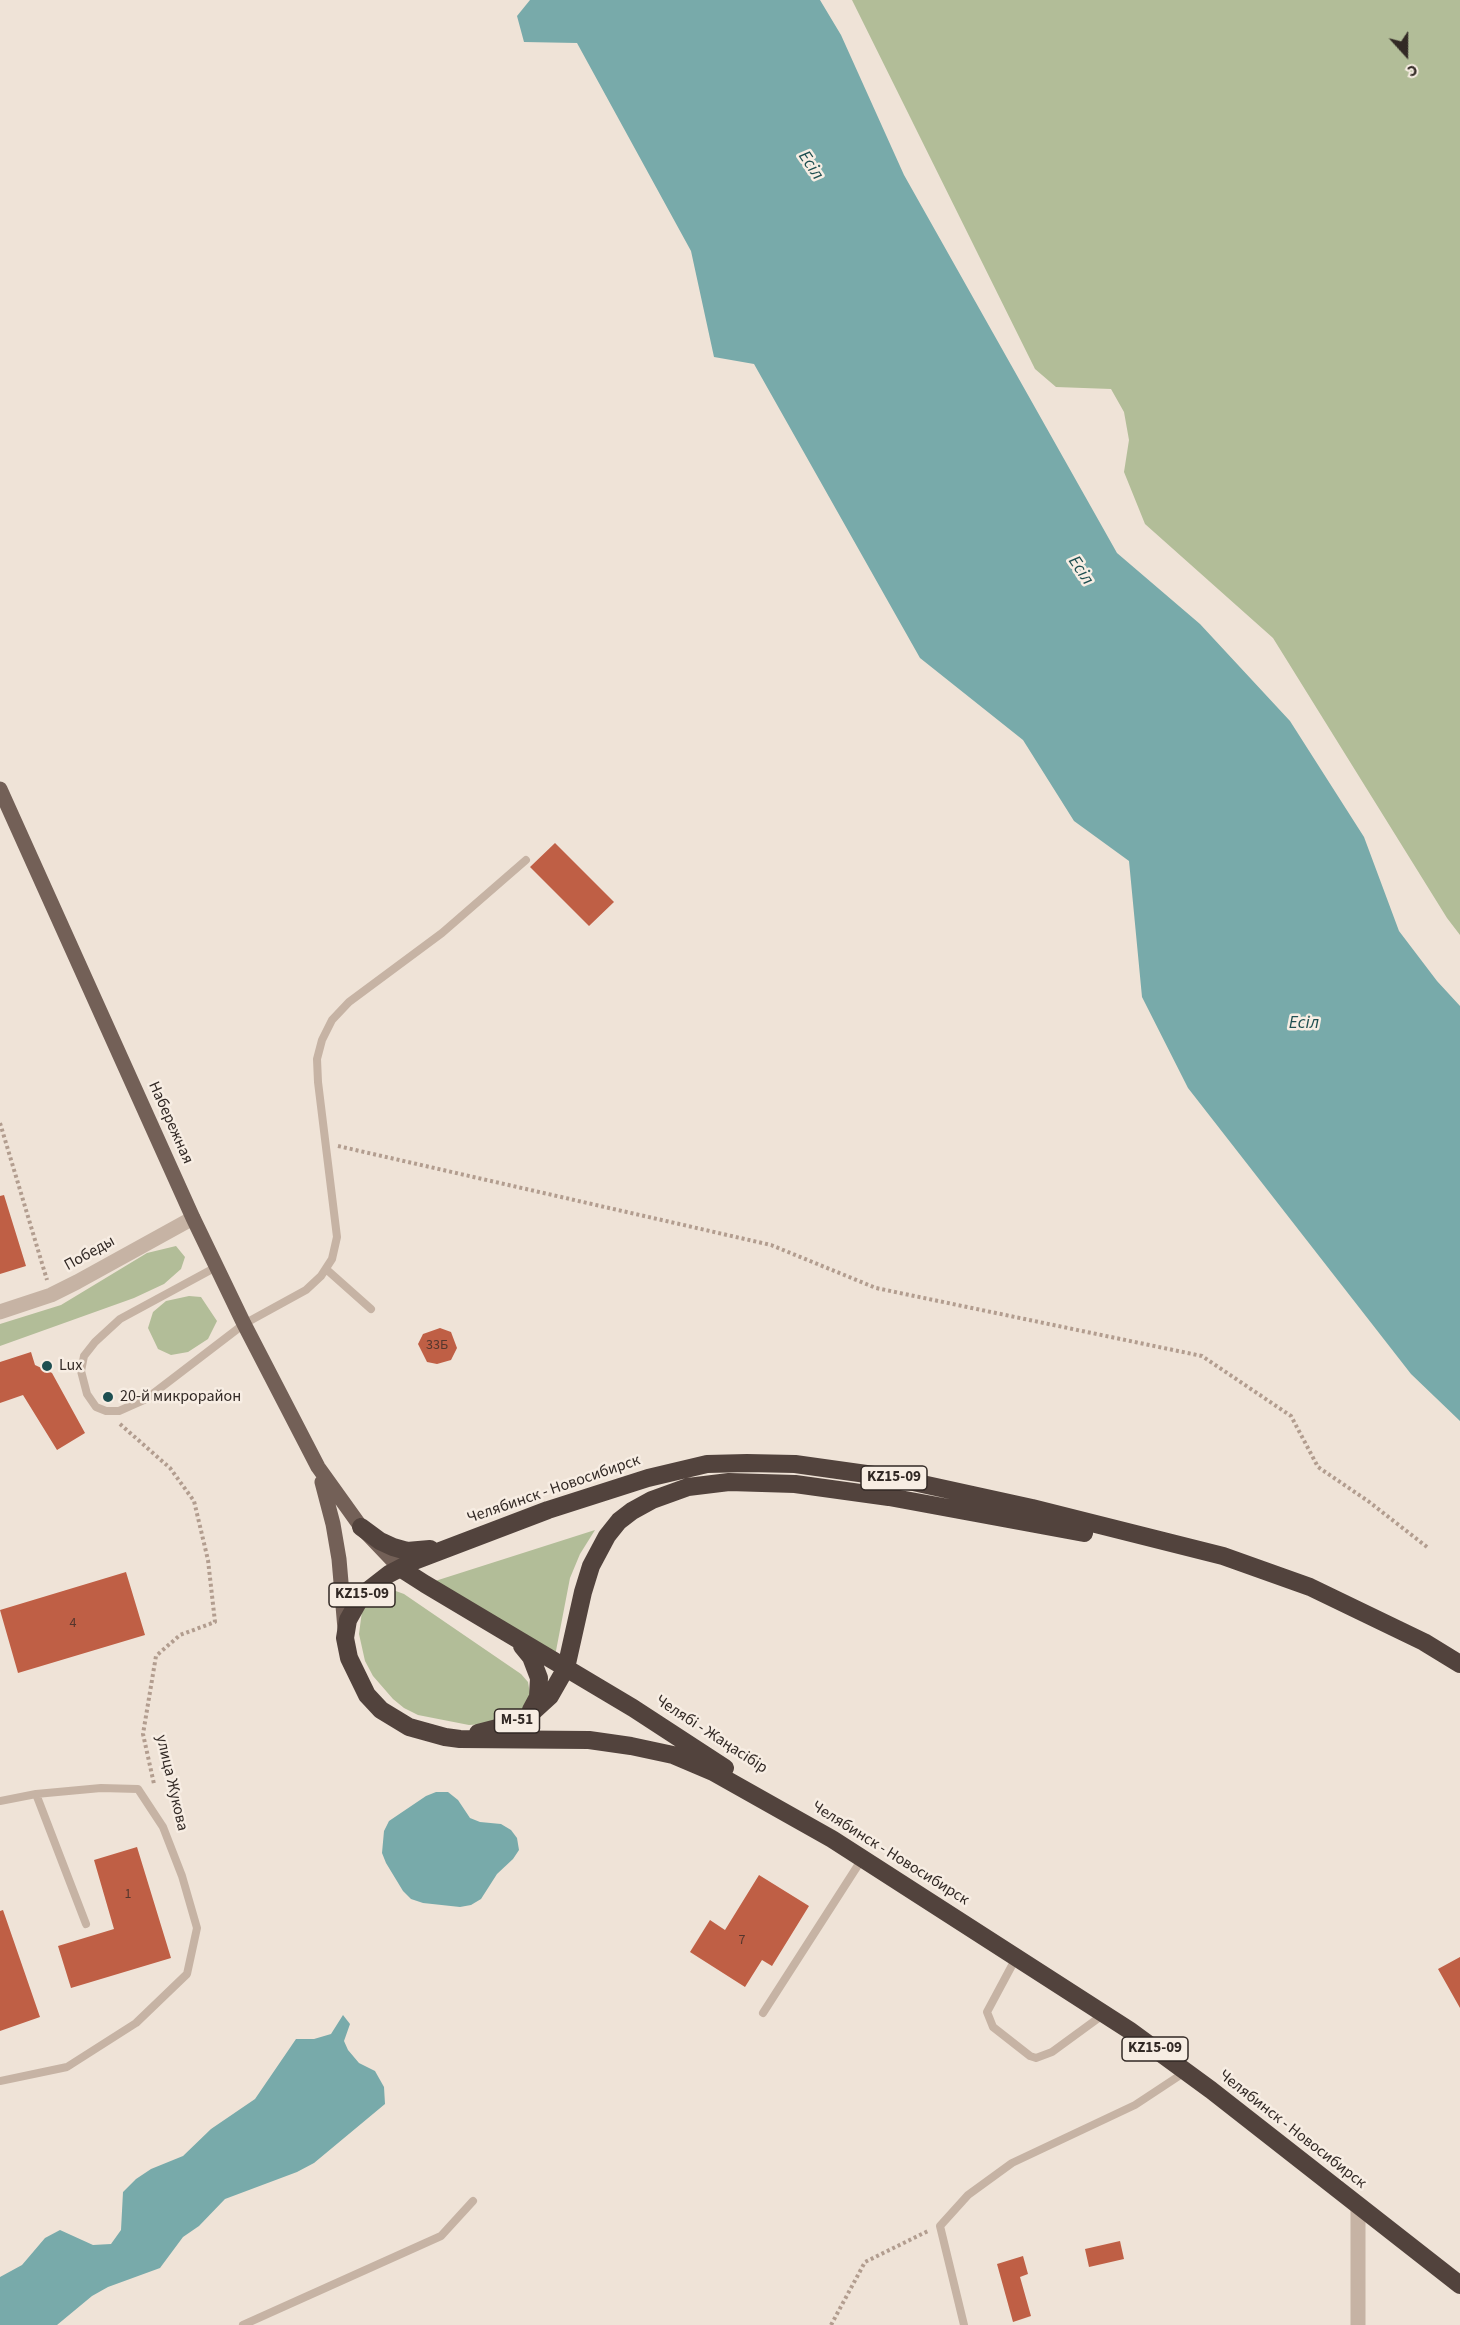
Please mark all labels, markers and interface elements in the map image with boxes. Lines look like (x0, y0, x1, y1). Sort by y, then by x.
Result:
north arrow (1376, 24, 1436, 84)
text: С (1404, 59, 1421, 83)
water label: Есіл (793, 147, 827, 185)
water label: Есіл (1063, 552, 1097, 590)
water label: Есіл (1289, 1013, 1319, 1035)
street label: Набережная (143, 1079, 197, 1167)
street label: Победы (61, 1232, 119, 1276)
house number: 33Б (426, 1338, 448, 1354)
place label: Lux (59, 1356, 82, 1376)
marker: Lux (40, 1359, 54, 1373)
place label: 20-й микрорайон (120, 1387, 241, 1407)
marker: 20-й микрорайон (101, 1390, 115, 1404)
street label: Челябинск - Новосибирск (465, 1451, 643, 1529)
road number: KZ15-09 (861, 1466, 927, 1490)
road number: KZ15-09 (329, 1583, 395, 1607)
house number: 4 (70, 1616, 76, 1632)
street label: Челябі - Жаңасібір (651, 1692, 771, 1778)
road number: M-51 (494, 1709, 540, 1733)
street label: улица Жукова (151, 1733, 191, 1833)
street label: Челябинск - Новосибирск (808, 1798, 972, 1910)
house number: 1 (125, 1887, 131, 1903)
house number: 7 (739, 1933, 745, 1949)
road number: KZ15-09 (1122, 2037, 1188, 2061)
street label: Челябинск - Новосибирск (1215, 2067, 1369, 2193)

